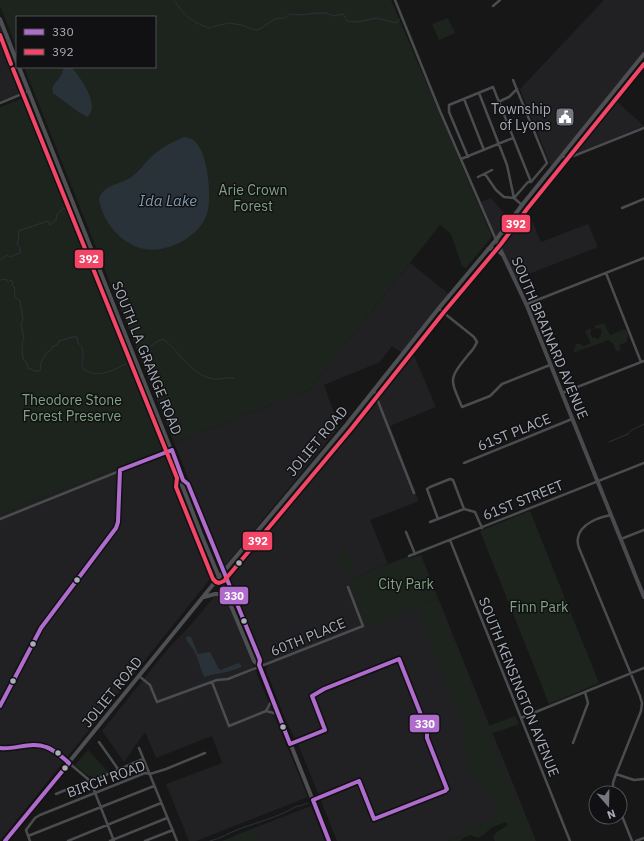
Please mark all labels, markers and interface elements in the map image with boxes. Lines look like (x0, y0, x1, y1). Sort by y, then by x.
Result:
legend (16, 16, 156, 68)
text: 330 (52, 24, 74, 39)
text: 392 (52, 44, 74, 59)
place label: Township of Lyons (491, 100, 551, 134)
public building icon: Township of Lyons (554, 106, 576, 128)
park label: Arie Crown Forest (219, 181, 287, 215)
water label: Ida Lake (139, 191, 197, 210)
line badge: 392 (501, 214, 531, 233)
text: 392 (506, 217, 526, 231)
line badge: 392 (74, 249, 104, 269)
text: 392 (79, 252, 99, 266)
street label: SOUTH BRAINARD AVENUE (508, 254, 592, 422)
street label: SOUTH LA GRANGE ROAD (108, 279, 186, 437)
park label: Theodore Stone Forest Preserve (22, 391, 122, 425)
street label: JOLIET ROAD (282, 402, 352, 480)
street label: 61ST PLACE (475, 409, 553, 455)
street label: 61ST STREET (480, 476, 566, 524)
line badge: 392 (242, 531, 273, 551)
text: 392 (248, 534, 268, 548)
unlabelled marker (234, 558, 244, 568)
unlabelled marker (72, 575, 82, 585)
park label: City Park (378, 575, 434, 593)
line badge: 330 (219, 586, 249, 605)
text: 330 (224, 589, 244, 603)
street label: SOUTH KENSINGTON AVENUE (475, 595, 563, 779)
park label: Finn Park (510, 598, 569, 616)
street label: 60TH PLACE (268, 614, 348, 660)
unlabelled marker (239, 616, 249, 626)
unlabelled marker (28, 639, 38, 649)
street label: JOLIET ROAD (78, 653, 146, 731)
unlabelled marker (8, 676, 18, 686)
line badge: 330 (409, 714, 440, 733)
text: 330 (415, 717, 435, 731)
unlabelled marker (278, 722, 288, 732)
unlabelled marker (53, 748, 63, 758)
street label: BIRCH ROAD (64, 756, 148, 802)
unlabelled marker (60, 763, 70, 773)
north arrow (588, 785, 628, 825)
text: N (605, 806, 618, 822)

